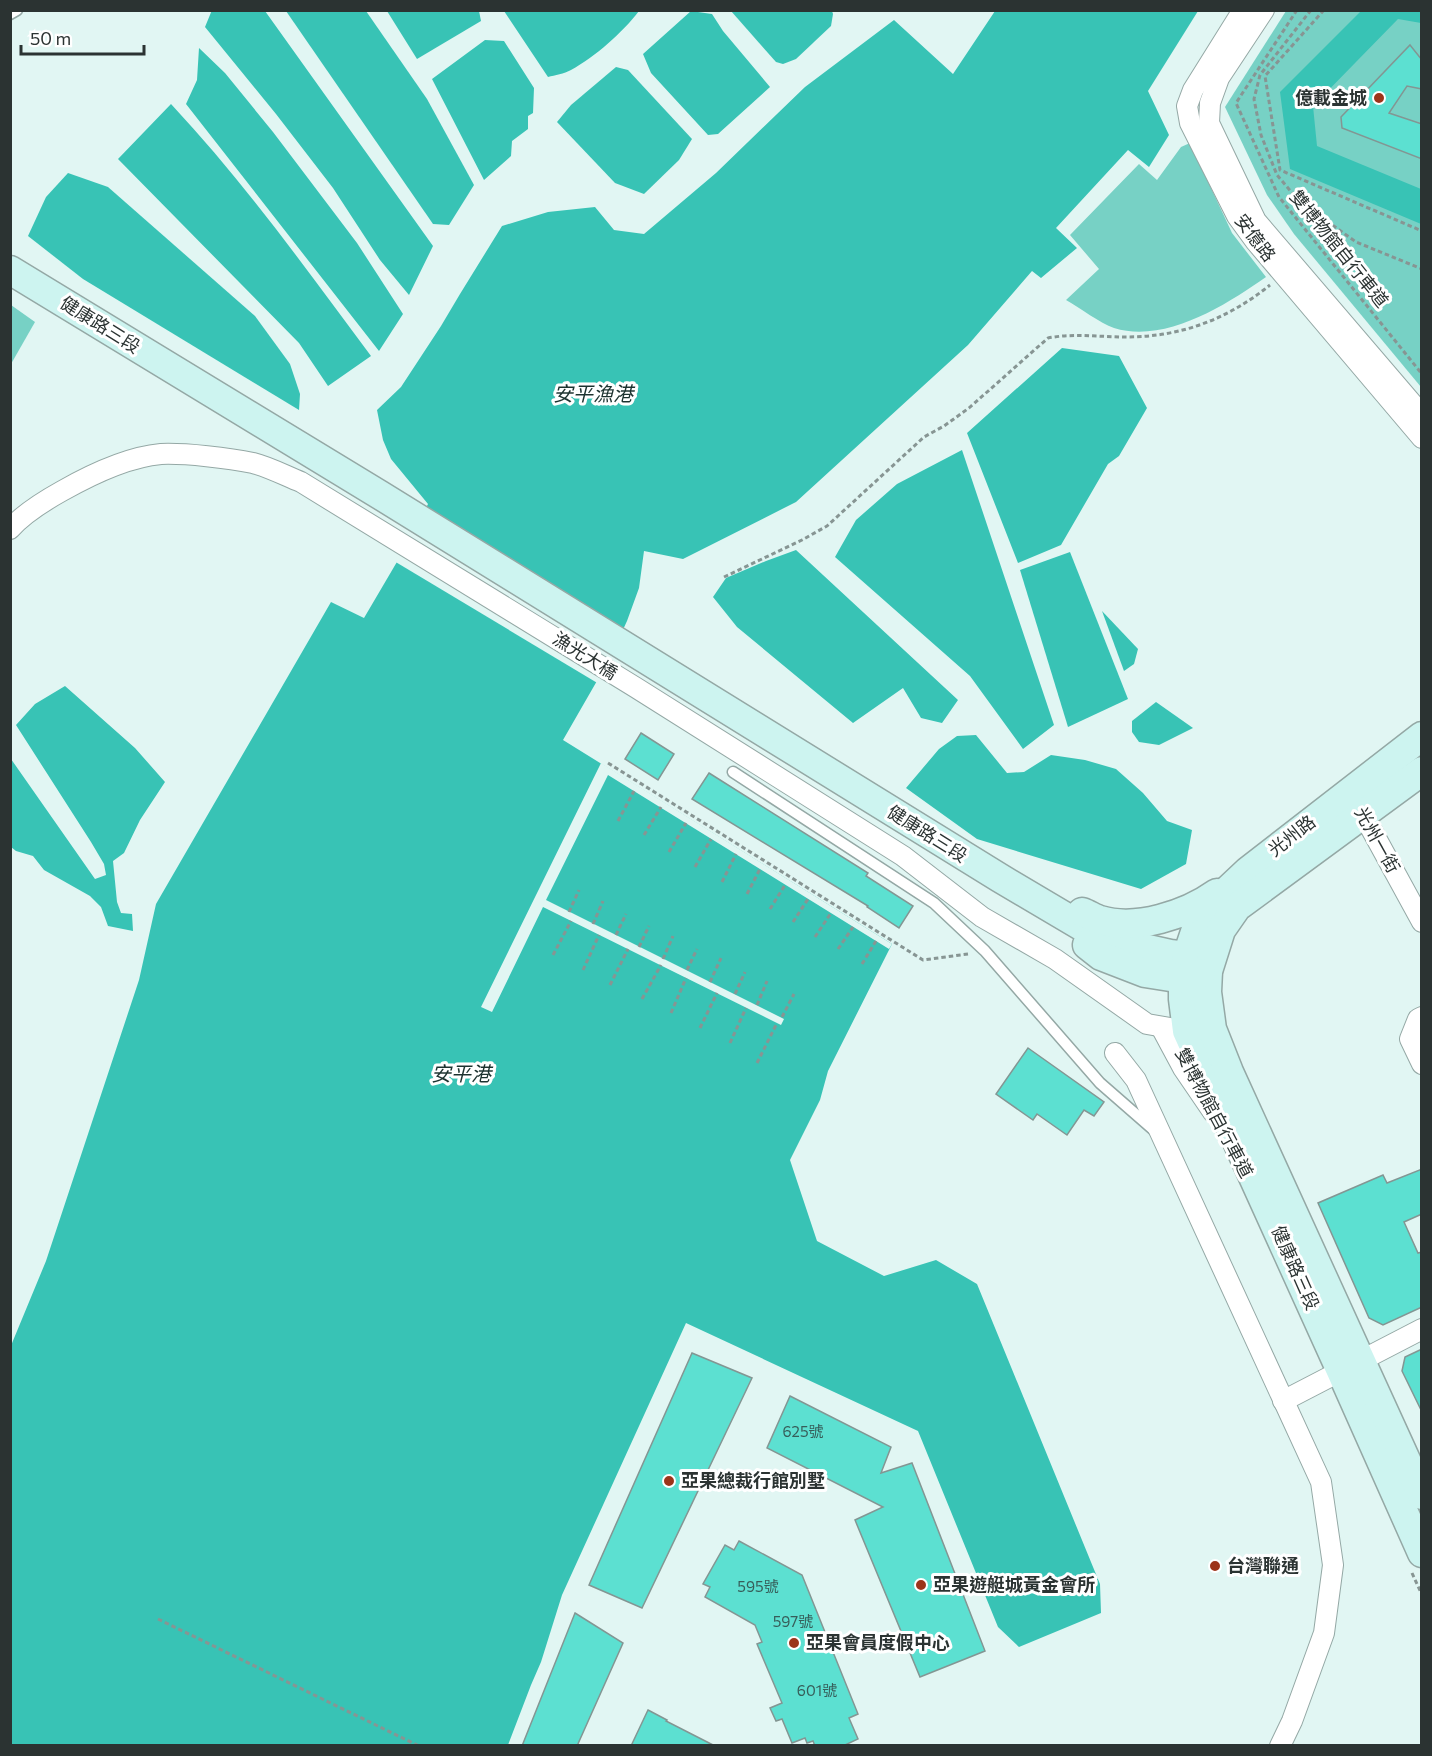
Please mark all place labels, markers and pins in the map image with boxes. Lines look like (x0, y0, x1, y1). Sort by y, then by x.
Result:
place label: 億載金城 (1295, 86, 1367, 108)
marker: 億載金城 (1372, 91, 1386, 105)
place label: 亞果總裁行館別墅 (681, 1469, 825, 1491)
marker: 亞果總裁行館別墅 (662, 1474, 676, 1488)
place label: 台灣聯通 (1227, 1554, 1299, 1576)
marker: 台灣聯通 (1208, 1559, 1222, 1573)
place label: 亞果遊艇城黃金會所 (933, 1573, 1095, 1595)
marker: 亞果遊艇城黃金會所 (914, 1578, 928, 1592)
place label: 亞果會員度假中心 (806, 1631, 950, 1653)
marker: 亞果會員度假中心 (787, 1636, 801, 1650)

